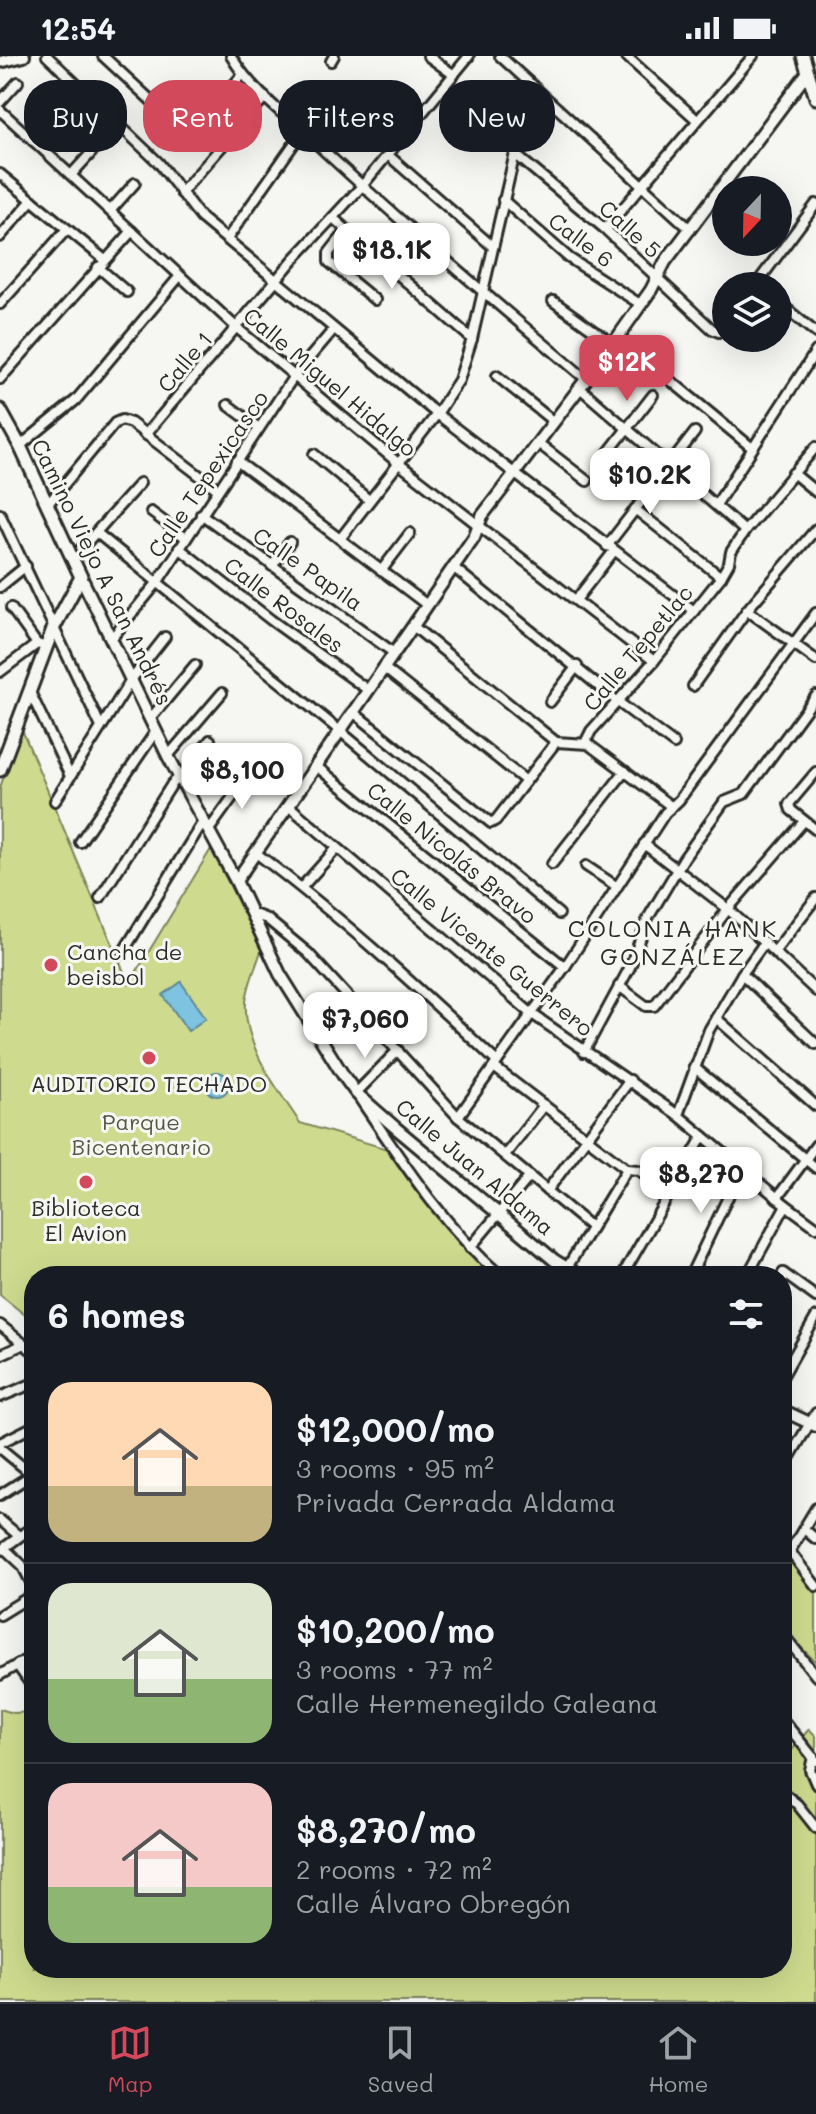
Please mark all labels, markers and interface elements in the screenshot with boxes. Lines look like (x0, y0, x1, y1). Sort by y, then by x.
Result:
text: 12:54 (40, 8, 116, 48)
chip: Buy (24, 80, 127, 152)
chip: Rent (143, 80, 262, 152)
chip: Filters (278, 80, 423, 152)
chip: New (439, 80, 555, 152)
north arrow (712, 176, 792, 256)
map controls (712, 176, 792, 352)
street label: Calle 5 (593, 193, 668, 264)
street label: Calle 6 (543, 206, 620, 274)
pin: $18.1K (327, 223, 457, 291)
text: $18.1K (352, 232, 432, 266)
button: layers (712, 272, 792, 352)
street label: Calle Miguel Hidalgo (238, 301, 423, 463)
street label: Calle 1 (151, 325, 219, 398)
pin: $12K (580, 335, 674, 403)
text: $12K (597, 344, 657, 378)
street label: Calle Tepexicasco (141, 385, 274, 563)
street label: Camino Viejo A San Andrés (25, 434, 180, 710)
pin: $10.2K (585, 448, 715, 516)
text: $10.2K (608, 457, 692, 491)
street label: Calle Papila (248, 520, 369, 617)
street label: Calle Rosales (219, 550, 350, 659)
street label: Calle Tepetlac (576, 579, 699, 717)
pin: $8,100 (177, 743, 307, 811)
text: $8,100 (199, 752, 285, 786)
street label: Calle Nicolás Bravo (362, 775, 543, 930)
street label: Calle Vicente Guerrero (385, 861, 600, 1042)
district label: COLONIA HANK GONZÁLEZ (568, 912, 778, 971)
place label: Cancha de beisbol (67, 937, 182, 991)
marker: Cancha de beisbol (42, 956, 60, 974)
pin: $7,060 (300, 992, 430, 1060)
text: $7,060 (321, 1001, 409, 1035)
marker: AUDITORIO TECHADO (140, 1049, 158, 1067)
place label: AUDITORIO TECHADO (31, 1069, 267, 1098)
street label: Calle Juan Aldama (390, 1092, 560, 1241)
park label: Parque Bicentenario (71, 1107, 211, 1161)
pin: $8,270 (636, 1147, 766, 1215)
text: $8,270 (658, 1156, 744, 1190)
marker: Biblioteca El Avion (77, 1173, 95, 1191)
place label: Biblioteca El Avion (31, 1193, 141, 1247)
text: 6 homes (48, 1292, 186, 1337)
icon: filters (724, 1292, 768, 1336)
text: $12,000/mo (296, 1406, 495, 1451)
icon: home (112, 1414, 208, 1510)
text: 3 rooms · 95 m² (296, 1451, 494, 1485)
text: Privada Cerrada Aldama (296, 1485, 616, 1519)
text: $10,200/mo (296, 1607, 495, 1652)
icon: home (112, 1615, 208, 1711)
text: 3 rooms · 77 m² (296, 1652, 493, 1686)
text: Calle Hermenegildo Galeana (296, 1686, 658, 1720)
text: $8,270/mo (296, 1807, 476, 1852)
icon: home (112, 1815, 208, 1911)
text: 2 rooms · 72 m² (296, 1852, 492, 1886)
text: Calle Álvaro Obregón (296, 1886, 571, 1920)
tab: Map (108, 2021, 152, 2098)
tab: Saved (368, 2021, 433, 2098)
tab: Home (648, 2021, 708, 2098)

